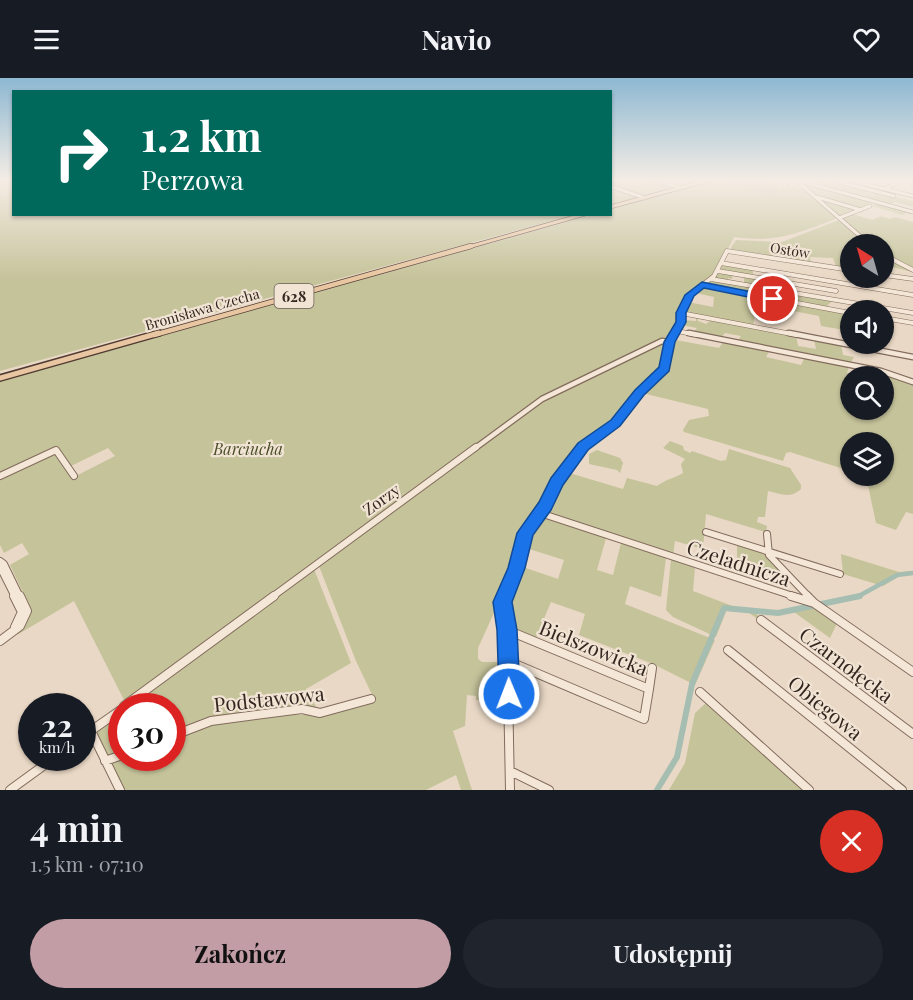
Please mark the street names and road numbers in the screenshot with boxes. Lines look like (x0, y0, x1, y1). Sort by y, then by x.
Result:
street label: Ostów (769, 237, 811, 263)
street label: Bronisława Czecha (143, 284, 261, 334)
road number: 628 (274, 284, 314, 308)
street label: Zorzy (358, 478, 404, 520)
street label: Czeladnicza (684, 533, 794, 591)
street label: Bielszowicka (536, 613, 652, 681)
street label: Czarnołęcka (795, 620, 899, 708)
street label: Obiegowa (783, 669, 869, 745)
street label: Podstawowa (212, 679, 326, 717)

